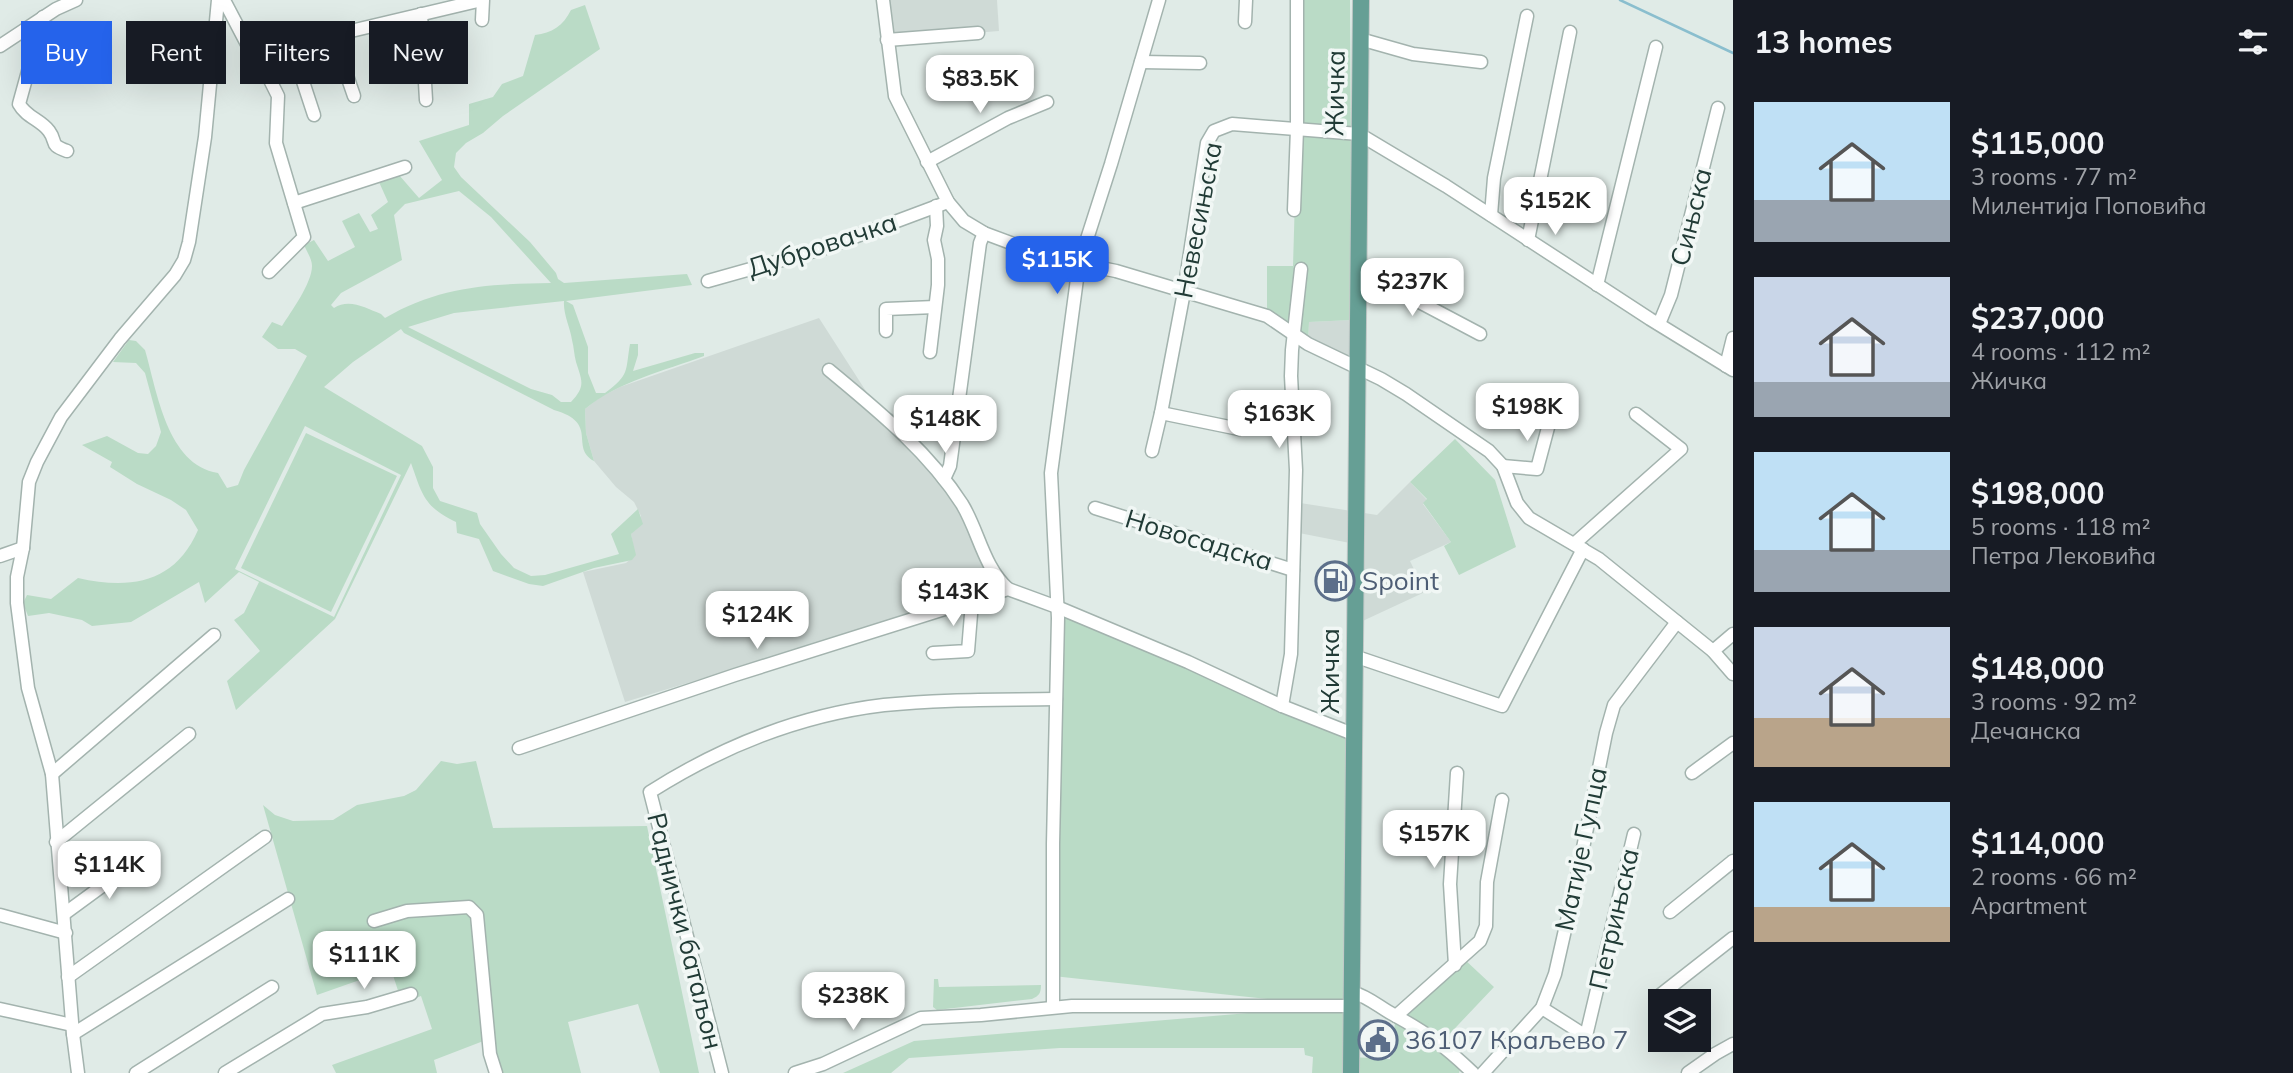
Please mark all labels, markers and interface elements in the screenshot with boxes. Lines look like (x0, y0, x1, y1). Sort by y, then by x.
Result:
chip: Buy (21, 21, 112, 84)
chip: Rent (126, 21, 226, 84)
chip: Filters (240, 21, 355, 84)
chip: New (369, 21, 468, 84)
text: 13 homes (1754, 23, 1893, 61)
icon: filters (2234, 23, 2272, 61)
street label: Жичка (1317, 50, 1352, 136)
pin: $83.5K (923, 55, 1037, 115)
text: $83.5K (942, 63, 1018, 92)
text: $115,000 (1971, 124, 2104, 162)
icon: home (1810, 130, 1894, 214)
street label: Невесињска (1166, 139, 1229, 301)
text: 3 rooms · 77 m² (1971, 162, 2137, 191)
street label: Сињска (1662, 164, 1719, 269)
pin: $152K (1506, 177, 1604, 237)
text: $152K (1520, 185, 1590, 214)
text: Милентија Поповића (1971, 191, 2207, 220)
street label: Дубровачка (743, 205, 901, 284)
pin: $115K (1008, 236, 1106, 296)
text: $115K (1022, 244, 1092, 273)
pin: $237K (1363, 258, 1461, 318)
text: $237K (1377, 266, 1447, 295)
text: $237,000 (1971, 299, 2104, 337)
icon: home (1810, 305, 1894, 389)
text: 4 rooms · 112 m² (1971, 337, 2151, 366)
text: Жичка (1971, 366, 2047, 395)
pin: $198K (1478, 384, 1576, 443)
pin: $163K (1230, 391, 1328, 450)
text: $198K (1492, 391, 1562, 420)
pin: $148K (896, 396, 994, 455)
text: $163K (1244, 398, 1314, 427)
text: $148K (910, 403, 980, 432)
text: $198,000 (1971, 474, 2104, 512)
icon: home (1810, 480, 1894, 564)
street label: Новосадска (1121, 501, 1277, 578)
text: 5 rooms · 118 m² (1971, 512, 2151, 541)
text: Петра Лековића (1971, 541, 2156, 570)
fuel station icon: Spoint (1314, 560, 1356, 602)
place label: Spoint (1362, 564, 1439, 597)
pin: $143K (904, 568, 1002, 628)
text: $143K (918, 576, 988, 605)
pin: $124K (708, 592, 806, 651)
text: $124K (722, 599, 792, 628)
street label: Жичка (1313, 628, 1346, 714)
text: $148,000 (1971, 649, 2104, 687)
icon: home (1810, 655, 1894, 739)
text: 3 rooms · 92 m² (1971, 687, 2137, 716)
text: Дечанска (1971, 716, 2081, 745)
street label: Матије Гупца (1547, 764, 1614, 934)
street label: Раднички батаљон (640, 809, 731, 1053)
pin: $157K (1385, 810, 1483, 870)
text: $157K (1399, 818, 1469, 847)
text: $114,000 (1971, 824, 2104, 862)
icon: home (1810, 830, 1894, 914)
pin: $114K (60, 842, 158, 901)
street label: Петрињска (1581, 845, 1646, 993)
text: $114K (74, 849, 144, 878)
text: 2 rooms · 66 m² (1971, 862, 2137, 891)
text: Apartment (1971, 891, 2087, 920)
pin: $111K (315, 932, 413, 991)
text: $111K (329, 939, 399, 968)
pin: $238K (804, 972, 902, 1032)
text: $238K (818, 980, 888, 1009)
map controls (1648, 989, 1711, 1052)
button: layers (1648, 989, 1711, 1052)
public building icon: 36107 Краљево 7 (1357, 1019, 1399, 1061)
place label: 36107 Краљево 7 (1405, 1023, 1628, 1056)

